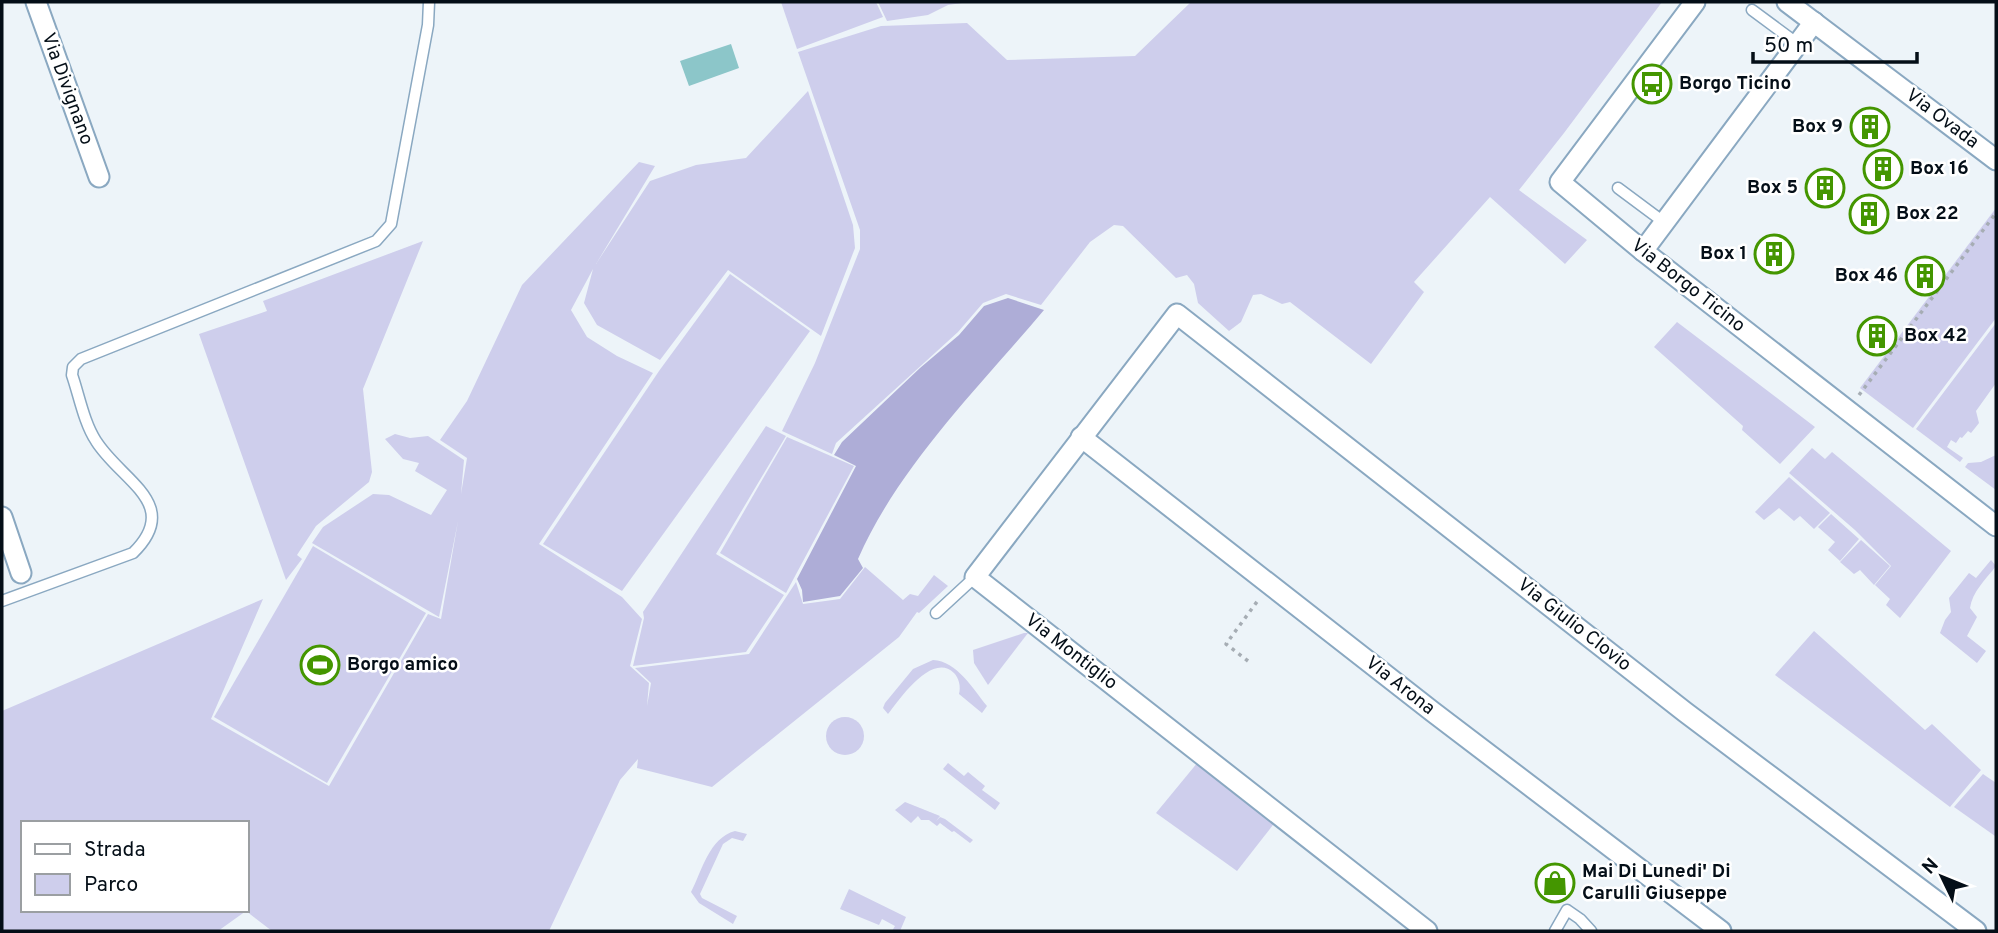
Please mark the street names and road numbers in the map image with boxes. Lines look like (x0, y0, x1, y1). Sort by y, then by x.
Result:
street label: Via Divignano (36, 30, 98, 148)
street label: Via Ovada (1901, 84, 1983, 154)
street label: Via Borgo Ticino (1626, 234, 1750, 338)
street label: Via Giulio Clovio (1512, 573, 1636, 677)
street label: Via Montiglio (1020, 608, 1122, 696)
street label: Via Arona (1360, 651, 1440, 721)

